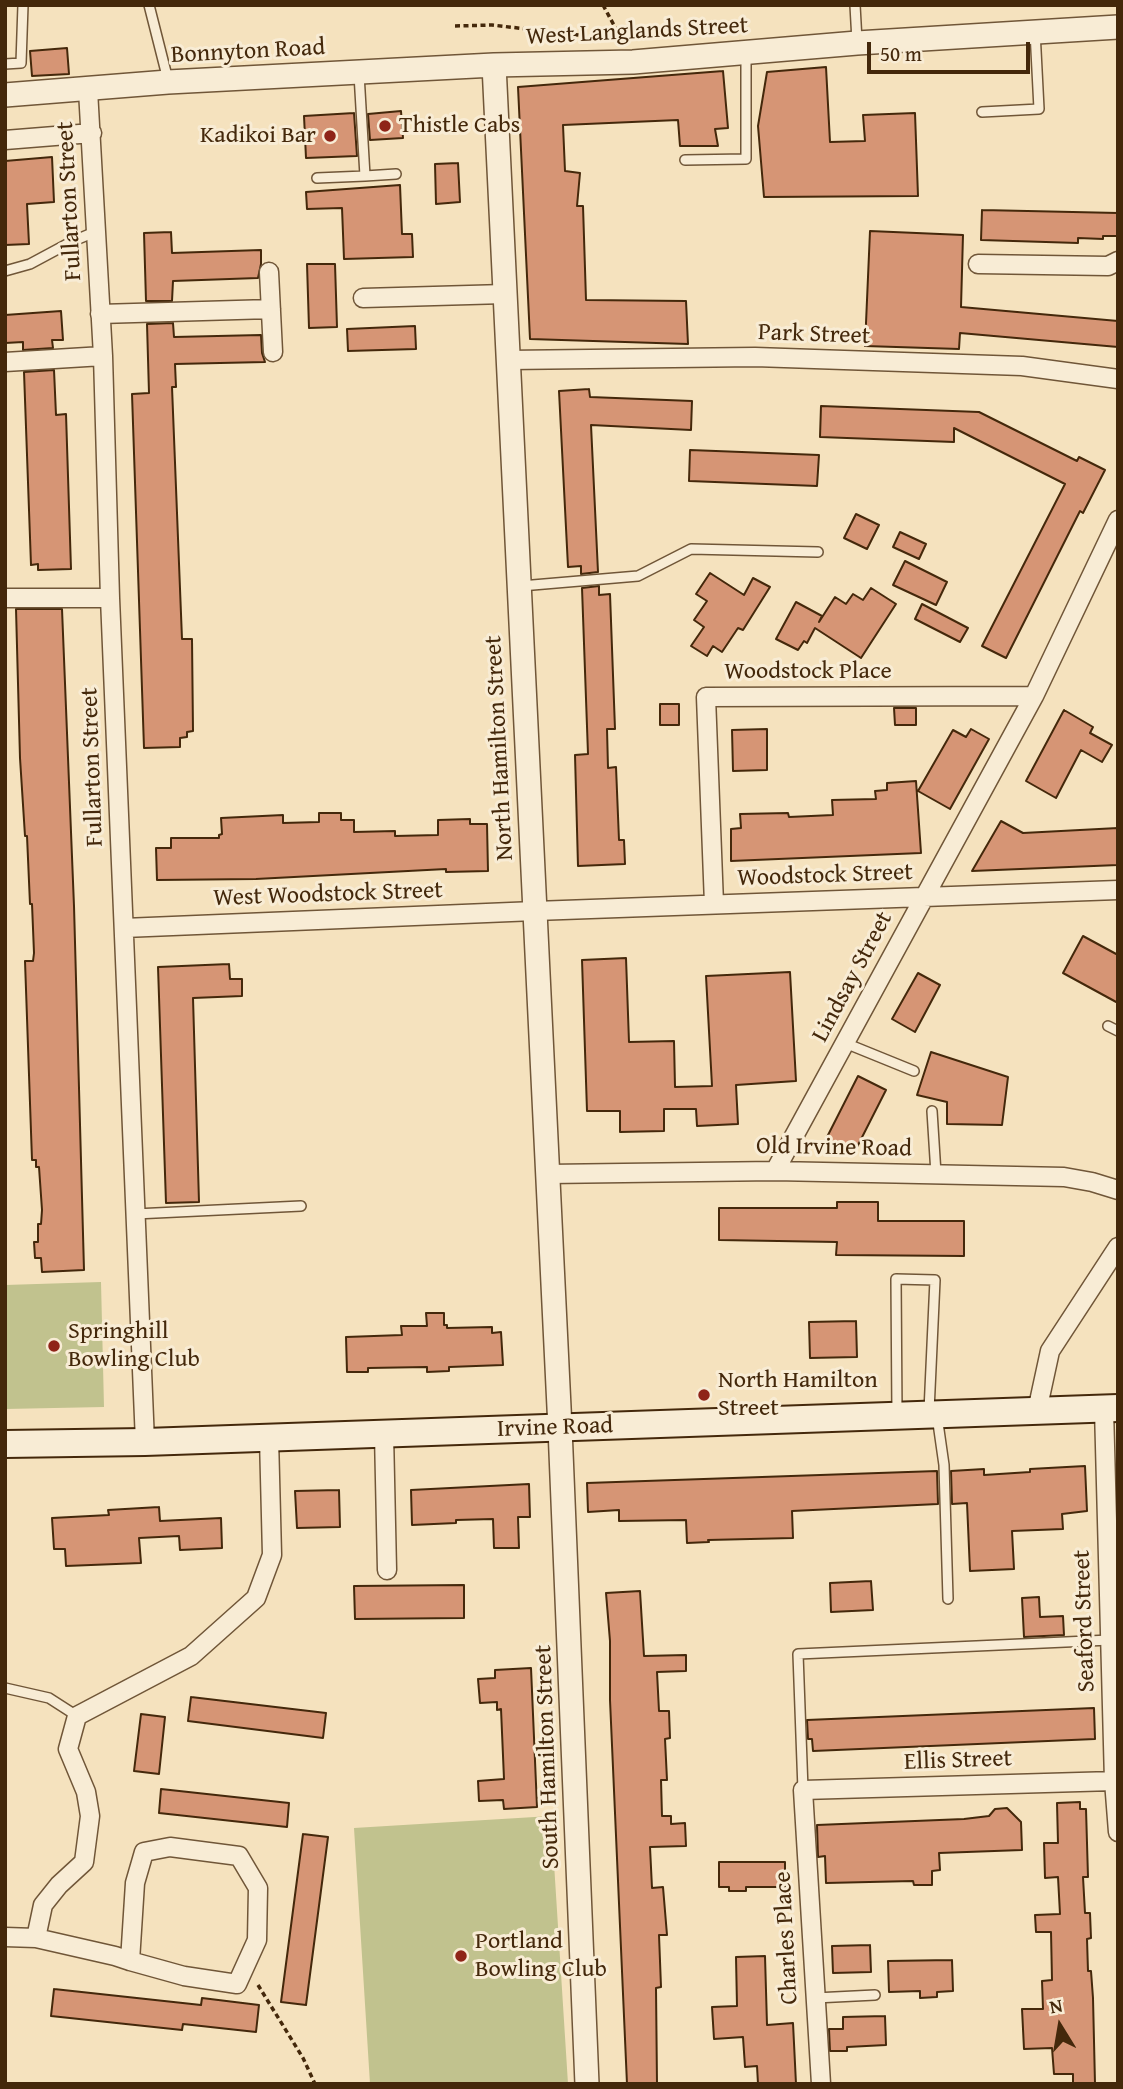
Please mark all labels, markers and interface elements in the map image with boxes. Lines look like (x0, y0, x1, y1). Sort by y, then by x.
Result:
street label: West Langlands Street (525, 12, 749, 52)
scale bar (871, 28, 1034, 72)
street label: Bonnyton Road (170, 34, 326, 70)
text: 50 m (880, 38, 922, 69)
place label: Thistle Cabs (399, 112, 520, 140)
marker: Thistle Cabs (377, 118, 393, 134)
street label: Fullarton Street (51, 121, 89, 281)
place label: Kadikoi Bar (200, 122, 316, 150)
marker: Kadikoi Bar (322, 128, 338, 144)
street label: Park Street (757, 319, 871, 351)
street label: North Hamilton Street (480, 635, 520, 861)
street label: Woodstock Place (724, 658, 892, 686)
street label: Fullarton Street (76, 687, 110, 847)
street label: Woodstock Street (737, 859, 913, 893)
street label: West Woodstock Street (213, 877, 443, 913)
street label: Lindsay Street (807, 907, 899, 1047)
street label: Old Irvine Road (756, 1132, 912, 1164)
place label: Springhill Bowling Club (68, 1318, 200, 1374)
marker: Springhill Bowling Club (46, 1338, 62, 1354)
place label: North Hamilton Street (718, 1367, 878, 1423)
marker: North Hamilton Street (696, 1387, 712, 1403)
street label: Irvine Road (496, 1412, 614, 1444)
street label: Seaford Street (1068, 1549, 1102, 1693)
street label: South Hamilton Street (530, 1644, 566, 1870)
street label: Ellis Street (904, 1745, 1012, 1777)
street label: Charles Place (769, 1871, 805, 2005)
place label: Portland Bowling Club (475, 1928, 607, 1984)
marker: Portland Bowling Club (453, 1948, 469, 1964)
text: N (1047, 1990, 1065, 2020)
north arrow (1025, 1991, 1095, 2061)

